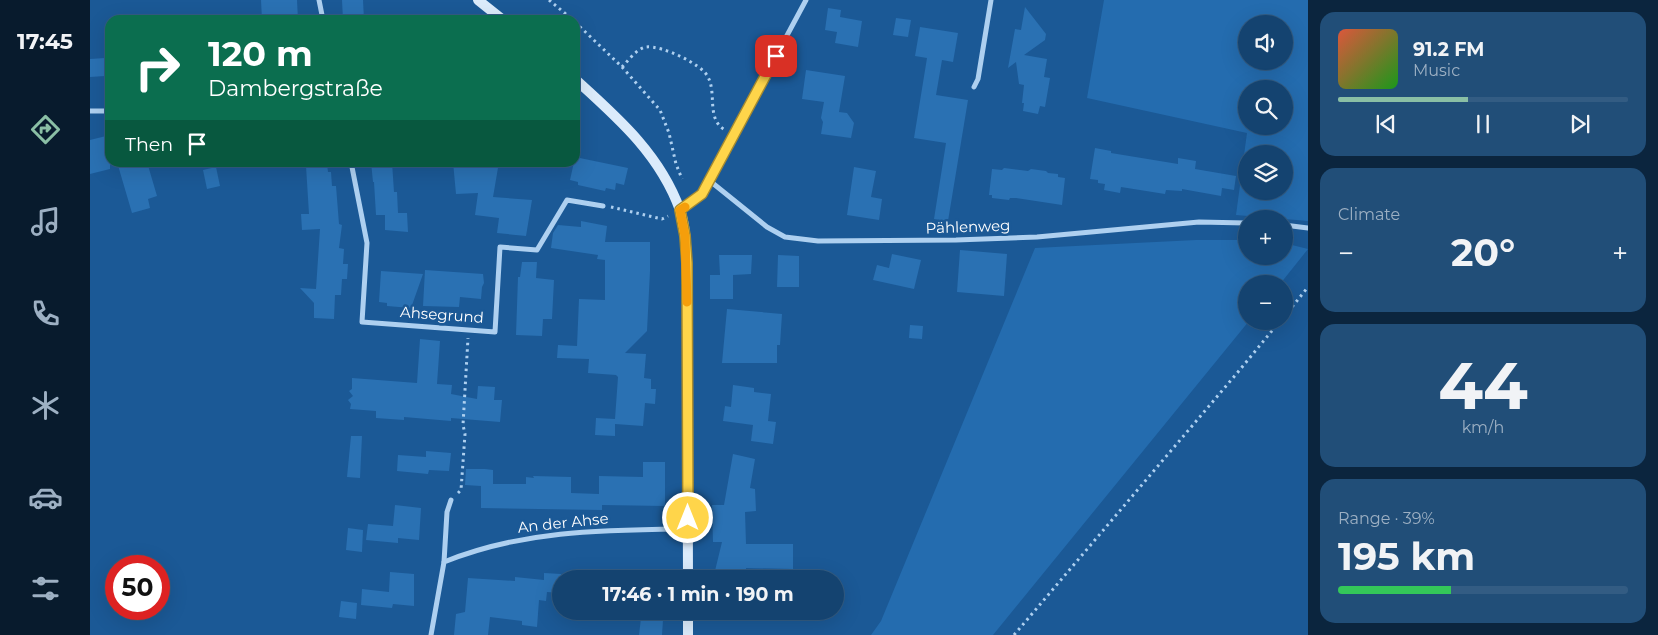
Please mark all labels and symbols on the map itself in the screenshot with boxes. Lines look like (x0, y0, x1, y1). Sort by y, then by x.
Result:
pin (755, 35, 797, 77)
street label: Pählenweg (925, 216, 1011, 237)
street label: Ahsegrund (399, 302, 485, 327)
position arrow (661, 491, 713, 543)
street label: An der Ahse (517, 508, 609, 537)
speed limit sign: 50 (105, 555, 170, 620)

